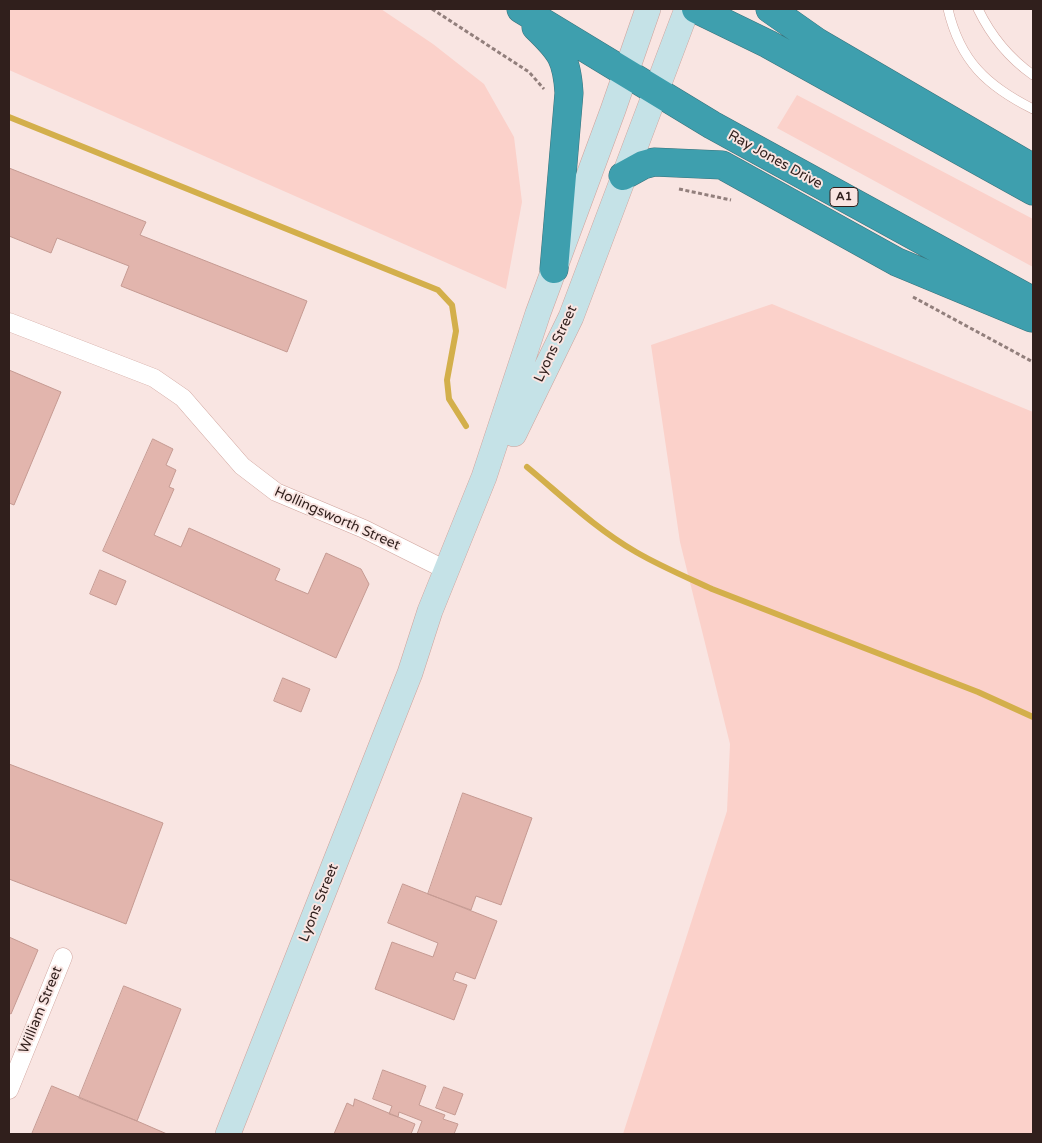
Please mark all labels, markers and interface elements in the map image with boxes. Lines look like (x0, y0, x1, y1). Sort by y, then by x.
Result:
street label: Ray Jones Drive (725, 127, 825, 193)
road number: A1 (830, 188, 858, 206)
street label: Lyons Street (531, 303, 581, 385)
street label: Hollingsworth Street (272, 484, 402, 554)
street label: Lyons Street (296, 861, 342, 945)
street label: William Street (16, 964, 66, 1056)

